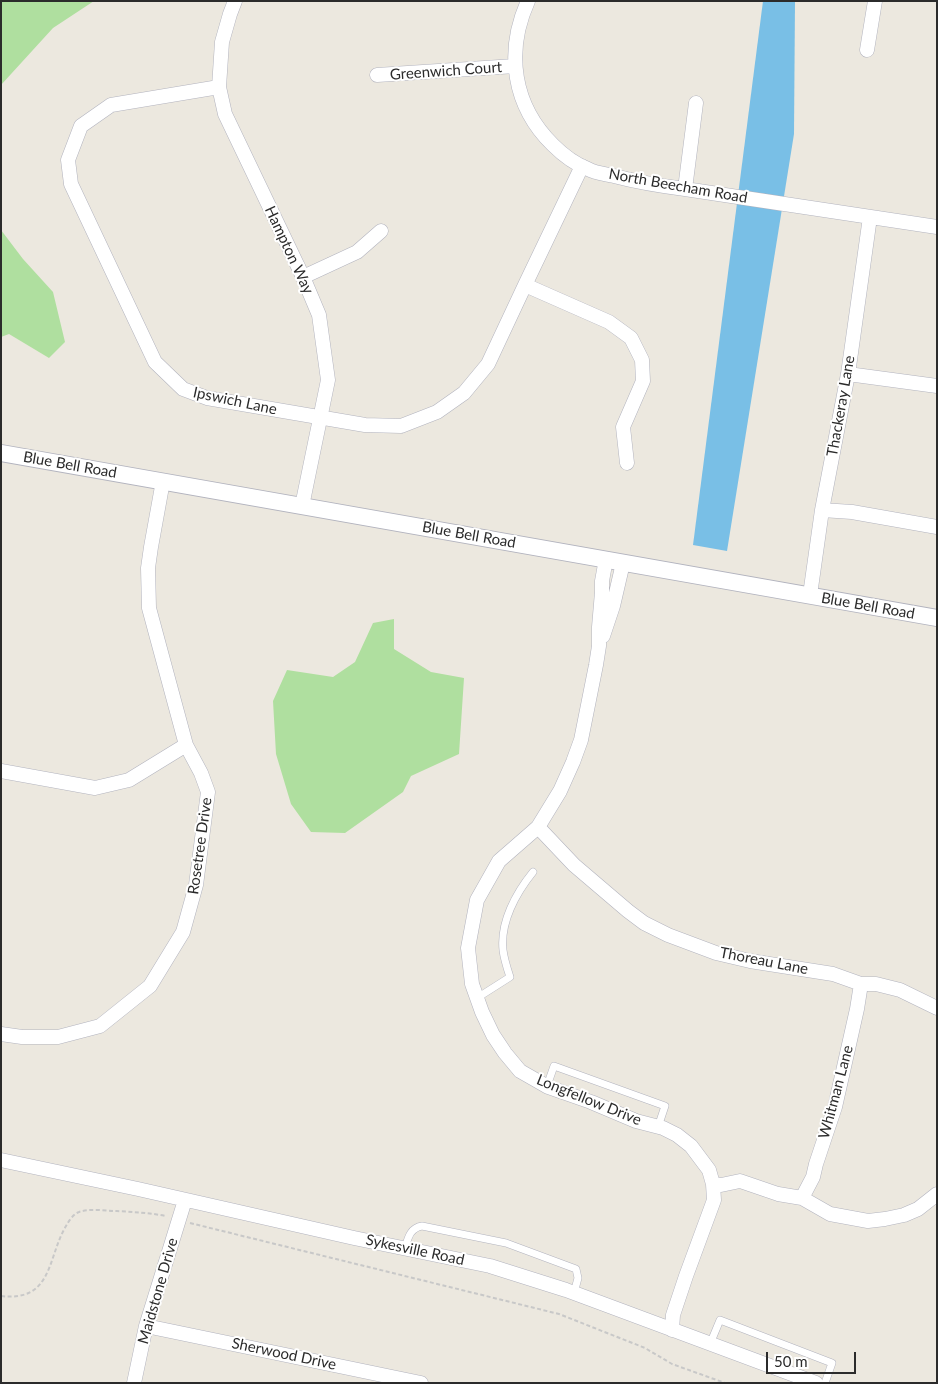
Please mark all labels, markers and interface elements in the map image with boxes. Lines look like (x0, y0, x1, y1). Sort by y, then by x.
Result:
street label: Greenwich Court (389, 58, 503, 84)
street label: North Beecham Road (607, 165, 749, 207)
street label: Hampton Way (261, 203, 317, 297)
street label: Thackeray Lane (823, 354, 859, 458)
street label: Ipswich Lane (191, 383, 279, 419)
street label: Blue Bell Road (22, 448, 118, 482)
street label: Blue Bell Road (421, 518, 517, 552)
street label: Blue Bell Road (820, 589, 916, 623)
street label: Rosetree Drive (184, 796, 216, 896)
street label: Thoreau Lane (718, 944, 810, 978)
street label: Whitman Lane (815, 1043, 857, 1141)
street label: Longfellow Drive (534, 1071, 644, 1129)
street label: Sykesville Road (364, 1231, 466, 1269)
street label: Maidstone Drive (134, 1236, 182, 1346)
street label: Sherwood Drive (230, 1334, 338, 1374)
scale bar (768, 1342, 858, 1374)
text: 50 m (774, 1352, 808, 1370)

